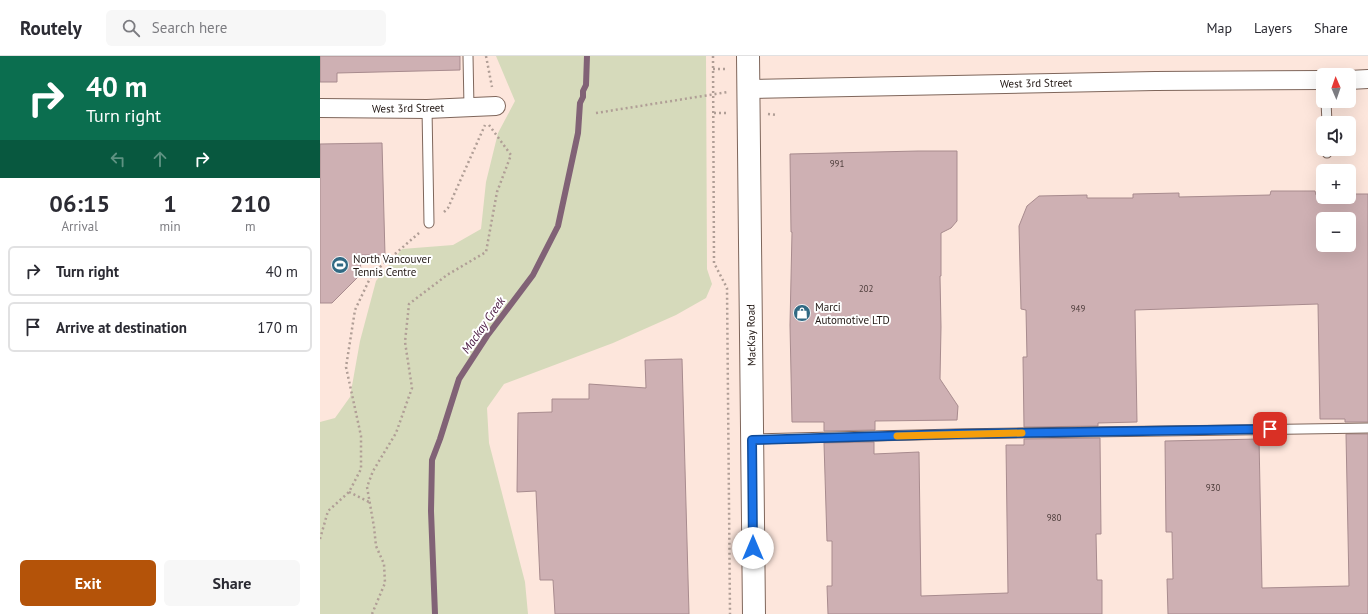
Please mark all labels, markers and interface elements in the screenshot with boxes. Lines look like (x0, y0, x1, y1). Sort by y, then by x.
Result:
search box (106, 10, 386, 46)
text: Routely (20, 16, 82, 40)
icon: search (120, 17, 142, 39)
text: Search here (152, 18, 227, 37)
text: Map (1206, 19, 1232, 37)
text: Layers (1254, 19, 1292, 37)
text: Share (1314, 19, 1348, 37)
text: 40 m (86, 68, 147, 105)
north arrow (1316, 68, 1356, 108)
map controls (1316, 68, 1356, 252)
icon: right (20, 72, 72, 124)
street label: West 3rd Street (1000, 75, 1072, 91)
street label: West 3rd Street (372, 100, 444, 116)
text: Turn right (86, 104, 161, 127)
button: sound (1316, 116, 1356, 156)
icon: left (107, 148, 129, 170)
icon: ahead (149, 148, 171, 170)
icon: right (191, 148, 213, 170)
house number: 991 (830, 158, 844, 169)
button: + (1316, 164, 1356, 204)
text: 06:15 (49, 188, 110, 219)
text: 1 (163, 188, 177, 219)
text: 210 (230, 188, 271, 219)
button: − (1316, 212, 1356, 252)
text: Arrival (62, 218, 98, 235)
text: min (159, 218, 181, 235)
text: m (245, 218, 256, 235)
place label: North Vancouver Tennis Centre (353, 252, 431, 279)
sports icon: North Vancouver Tennis Centre (330, 255, 350, 275)
icon: right (22, 260, 44, 282)
text: Turn right (56, 262, 119, 281)
text: 40 m (265, 262, 298, 281)
house number: 202 (859, 283, 873, 294)
water label: Mackay Creek (458, 293, 508, 356)
place label: Marci Automotive LTD (815, 300, 890, 327)
shop icon: Marci Automotive LTD (792, 303, 812, 323)
house number: 949 (1071, 303, 1085, 314)
street label: MacKay Road (743, 304, 759, 366)
icon: arrive (22, 316, 44, 338)
text: Arrive at destination (56, 318, 187, 337)
text: 170 m (257, 318, 298, 337)
pin (1253, 412, 1287, 446)
icon: arrive (1259, 418, 1281, 440)
house number: 930 (1206, 482, 1220, 493)
house number: 980 (1047, 512, 1061, 523)
position arrow (732, 527, 774, 569)
button: Exit (20, 560, 156, 606)
button: Share (164, 560, 300, 606)

